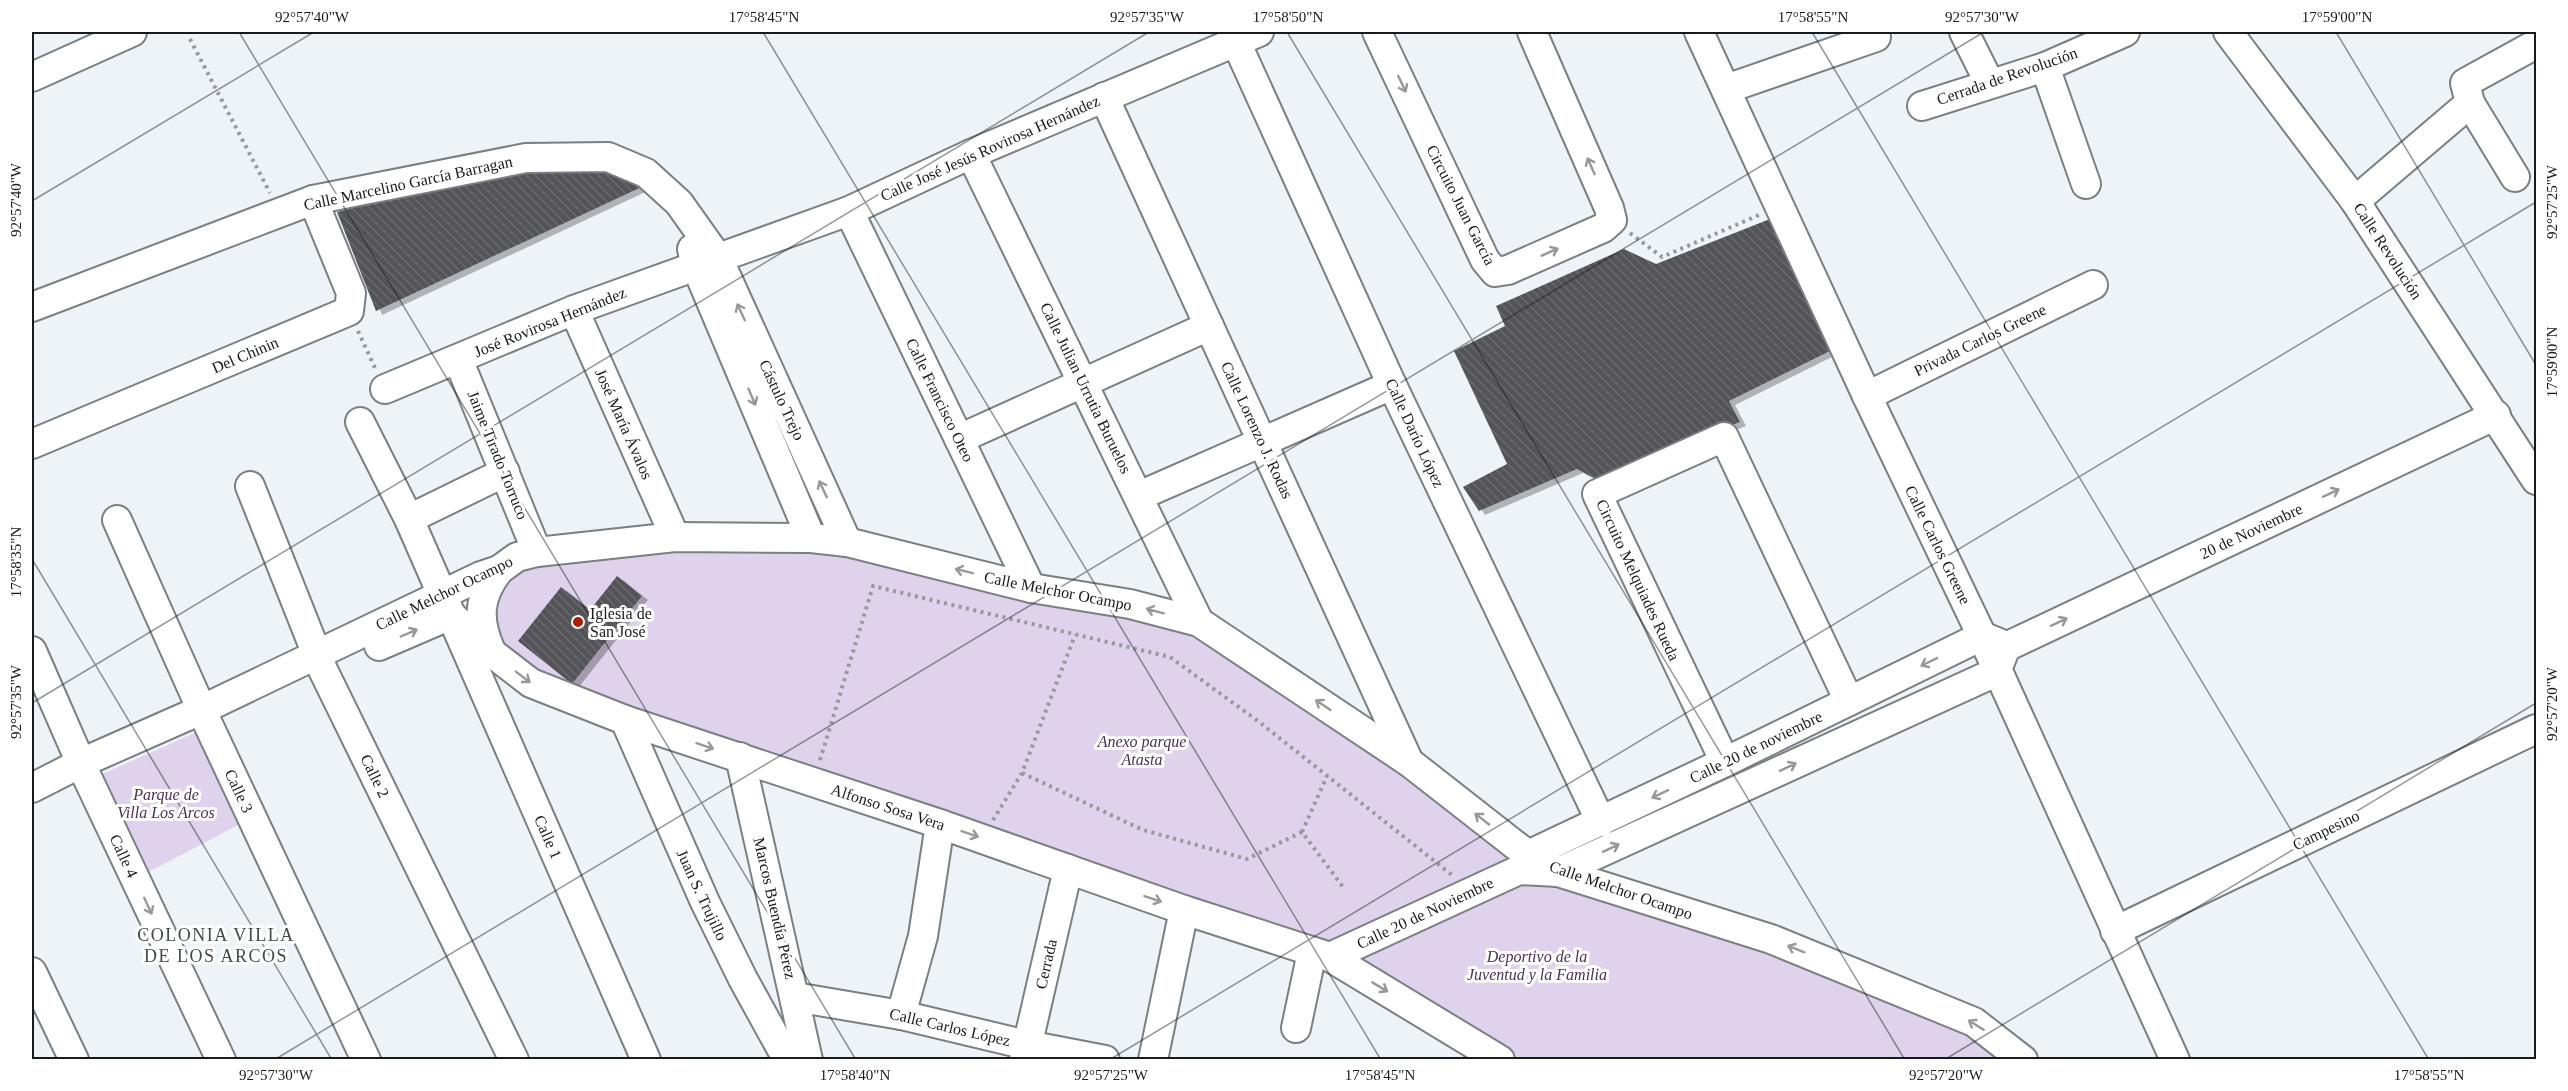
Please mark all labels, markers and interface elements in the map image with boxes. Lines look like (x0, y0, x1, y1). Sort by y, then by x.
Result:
text: 92°57'40"W (275, 9, 350, 25)
text: 17°58'45"N (729, 9, 799, 25)
text: 92°57'35"W (1110, 9, 1185, 25)
text: 17°58'50"N (1253, 9, 1323, 25)
text: 17°58'55"N (1778, 9, 1848, 25)
text: 92°57'30"W (1945, 9, 2020, 25)
text: 17°59'00"N (2302, 9, 2372, 25)
street label: Cerrada de Revolución (1935, 44, 2079, 108)
one-way arrow (1396, 75, 1408, 93)
street label: Calle José Jesús Rovirosa Hernández (878, 92, 1102, 204)
street label: Circuito Juan García (1423, 142, 1499, 268)
street label: Calle Marcelino García Barragan (302, 153, 514, 214)
one-way arrow (1585, 157, 1596, 175)
text: 92°57'40"W (8, 162, 24, 237)
text: 92°57'25"W (2544, 164, 2560, 239)
street label: Calle Revolución (2350, 200, 2426, 302)
one-way arrow (1540, 246, 1558, 257)
street label: José Rovirosa Hernández (471, 284, 629, 360)
street label: Calle Julian Urrutia Buruelos (1037, 300, 1135, 476)
street label: Privada Carlos Greene (1911, 301, 2049, 379)
one-way arrow (735, 304, 747, 322)
text: 17°59'00"N (2544, 327, 2560, 397)
street label: Del Chinin (209, 333, 281, 377)
street label: Calle Francisco Oteo (903, 336, 977, 464)
street label: Cástulo Trejo (755, 357, 808, 443)
street label: Calle Lorenzo J. Rodas (1218, 359, 1296, 501)
street label: José María Ávalos (592, 366, 657, 482)
street label: Calle Darío López (1381, 376, 1448, 491)
street label: Jaime Tirado Torruco (464, 388, 532, 522)
one-way arrow (747, 388, 758, 406)
one-way arrow (817, 481, 828, 499)
street label: Calle Carlos Greene (1902, 483, 1974, 607)
one-way arrow (2321, 487, 2339, 499)
street label: Circuito Melquiades Rueda (1592, 497, 1683, 664)
street label: 20 de Noviembre (2197, 500, 2305, 562)
text: 17°58'35"N (8, 527, 24, 597)
street label: Calle Melchor Ocampo (373, 552, 516, 634)
one-way arrow (955, 565, 974, 577)
street label: Calle Melchor Ocampo (982, 568, 1133, 615)
one-way arrow (1146, 604, 1165, 616)
place label: Iglesia de San José (590, 605, 652, 640)
marker: Iglesia de San José (571, 615, 585, 629)
one-way arrow (2050, 615, 2068, 627)
one-way arrow (400, 627, 418, 638)
one-way arrow (1921, 656, 1939, 668)
text: 92°57'35"W (8, 664, 24, 739)
text: 92°57'20"W (2544, 666, 2560, 741)
one-way arrow (515, 670, 531, 683)
one-way arrow (1315, 699, 1332, 712)
street label: Calle 20 de noviembre (1687, 708, 1825, 786)
park label: Anexo parque Atasta (1097, 733, 1186, 768)
one-way arrow (695, 741, 714, 752)
street label: Calle 2 (357, 752, 393, 800)
one-way arrow (1779, 760, 1797, 772)
street label: Calle 3 (222, 767, 256, 815)
street label: Alfonso Sosa Vera (829, 781, 947, 833)
park label: Parque de Villa Los Arcos (117, 786, 215, 821)
one-way arrow (1651, 788, 1669, 800)
street label: Campesino (2290, 807, 2363, 854)
street label: Calle 1 (531, 813, 565, 861)
one-way arrow (1474, 813, 1490, 826)
one-way arrow (960, 829, 979, 840)
street label: Calle 4 (107, 832, 141, 880)
street label: Marcos Buendía Pérez (750, 836, 800, 980)
one-way arrow (1602, 841, 1620, 852)
street label: Juan S. Trujillo (673, 847, 730, 944)
street label: Calle Melchor Ocampo (1547, 858, 1695, 923)
street label: Calle 20 de Noviembre (1354, 874, 1496, 952)
one-way arrow (1143, 895, 1162, 906)
one-way arrow (143, 896, 155, 914)
district label: COLONIA VILLA DE LOS ARCOS (137, 925, 295, 966)
street label: Cerrada (1032, 937, 1060, 991)
one-way arrow (1788, 943, 1806, 954)
park label: Deportivo de la Juventud y la Familia (1467, 948, 1607, 984)
one-way arrow (1371, 982, 1388, 994)
street label: Calle Carlos López (888, 1005, 1012, 1050)
one-way arrow (1968, 1018, 1985, 1030)
text: 92°57'30"W (239, 1067, 314, 1083)
text: 17°58'40"N (820, 1067, 890, 1083)
text: 92°57'25"W (1074, 1067, 1149, 1083)
text: 17°58'45"N (1345, 1067, 1415, 1083)
text: 92°57'20"W (1909, 1067, 1984, 1083)
text: 17°58'55"N (2394, 1067, 2464, 1083)

